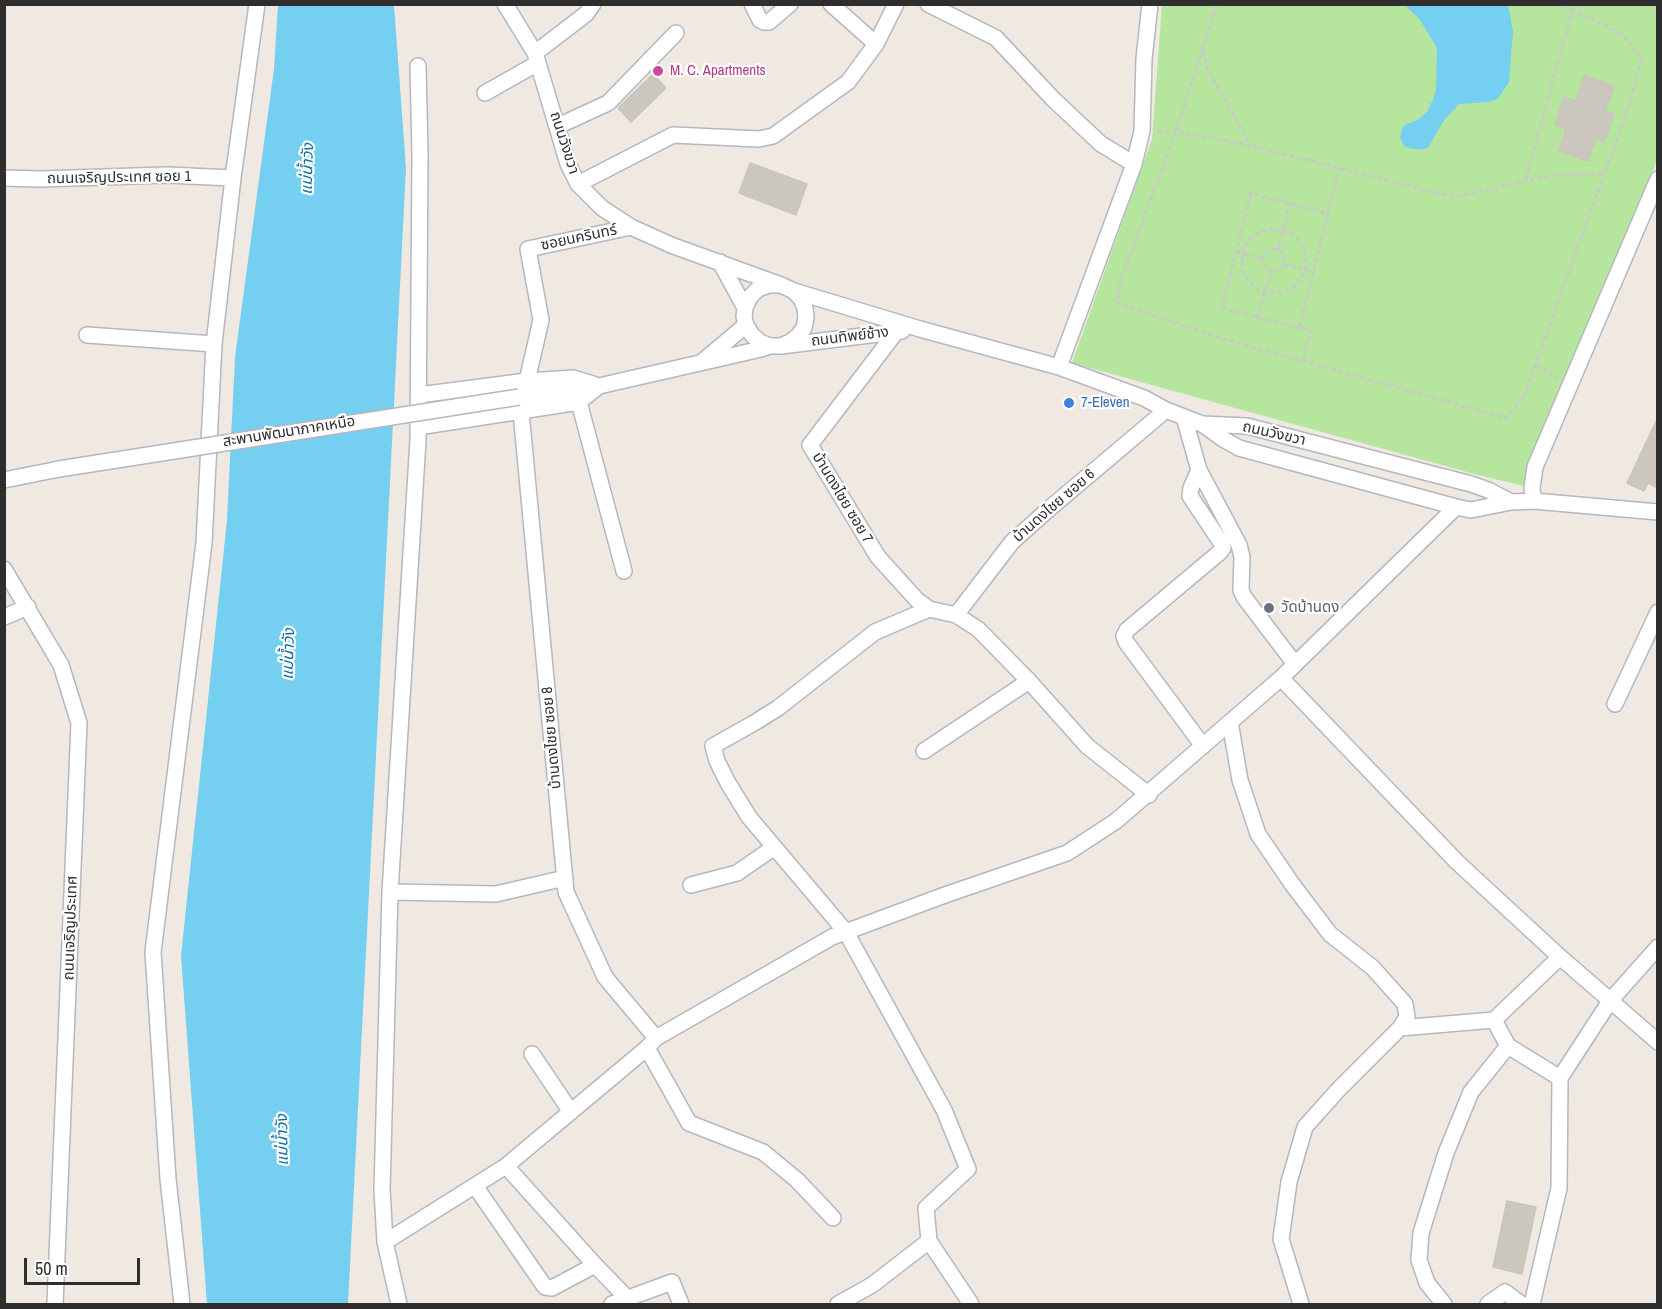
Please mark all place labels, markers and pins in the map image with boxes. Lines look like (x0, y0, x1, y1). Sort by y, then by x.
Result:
place label: M. C. Apartments (670, 62, 766, 80)
marker: M. C. Apartments (651, 64, 665, 78)
place label: 7-Eleven (1081, 394, 1130, 412)
marker: 7-Eleven (1062, 396, 1076, 410)
place label: วัดบ้านดง (1281, 599, 1339, 617)
marker: วัดบ้านดง (1262, 601, 1276, 615)

